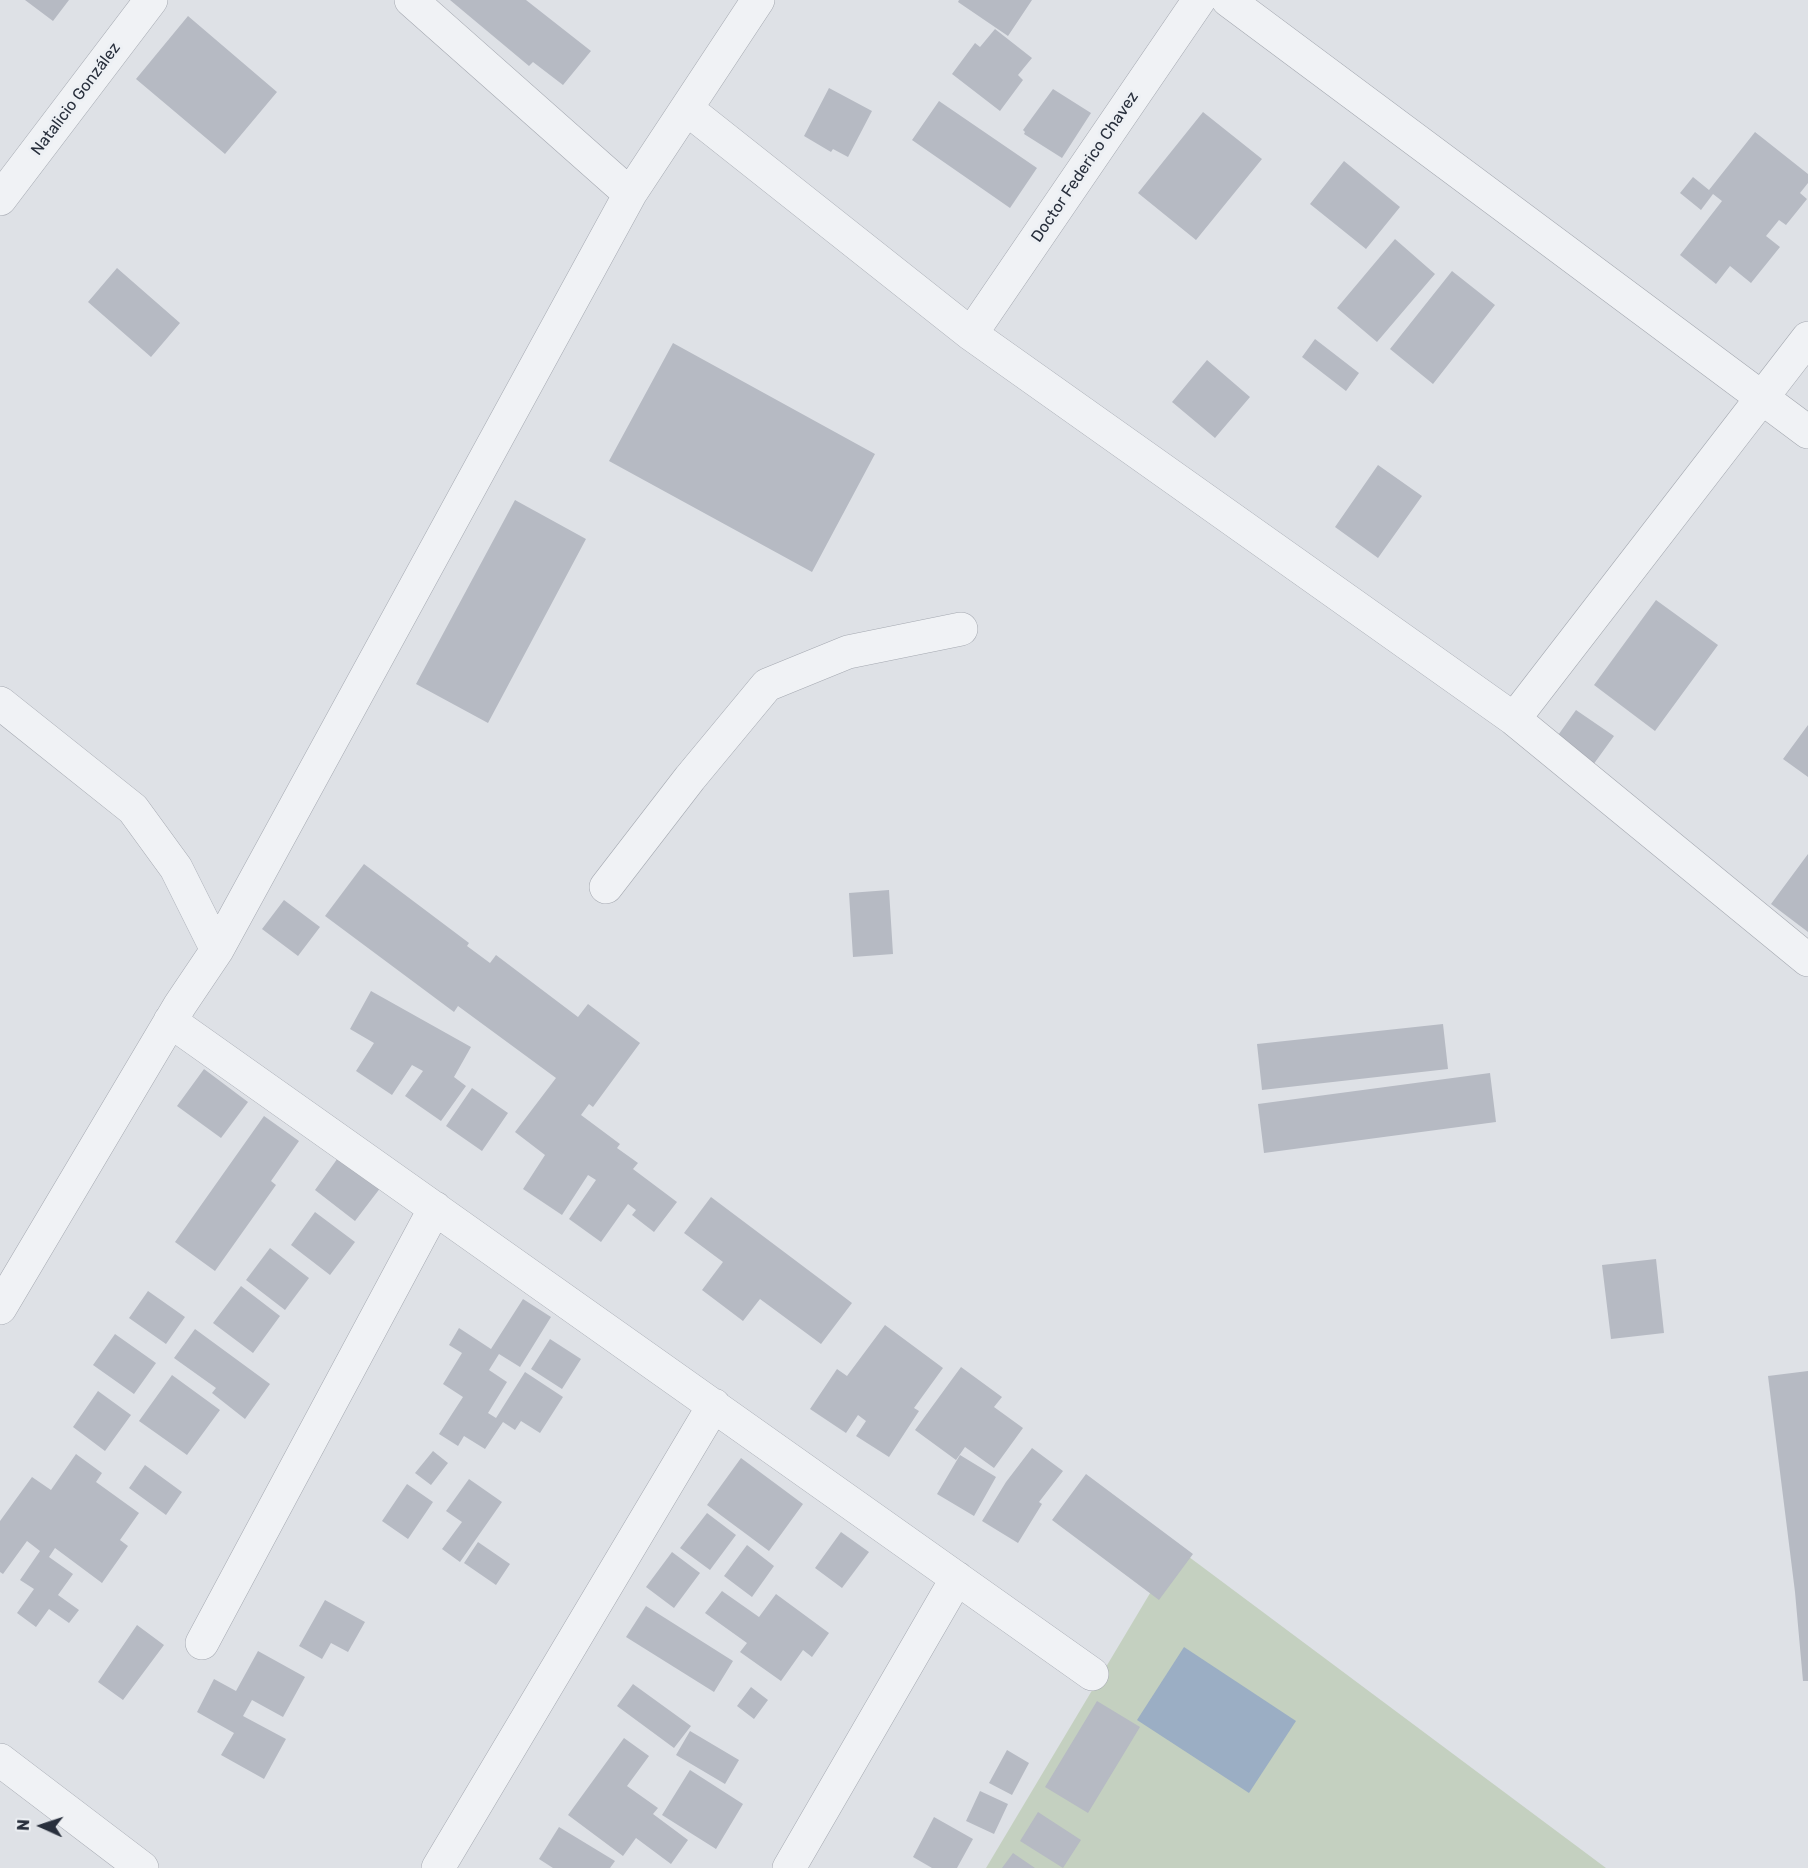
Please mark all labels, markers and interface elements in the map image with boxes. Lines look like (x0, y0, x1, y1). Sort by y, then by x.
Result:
street label: Natalicio González (27, 39, 125, 159)
street label: Doctor Federico Chavez (1027, 88, 1143, 246)
north arrow (12, 1796, 72, 1856)
text: N (14, 1819, 33, 1831)

